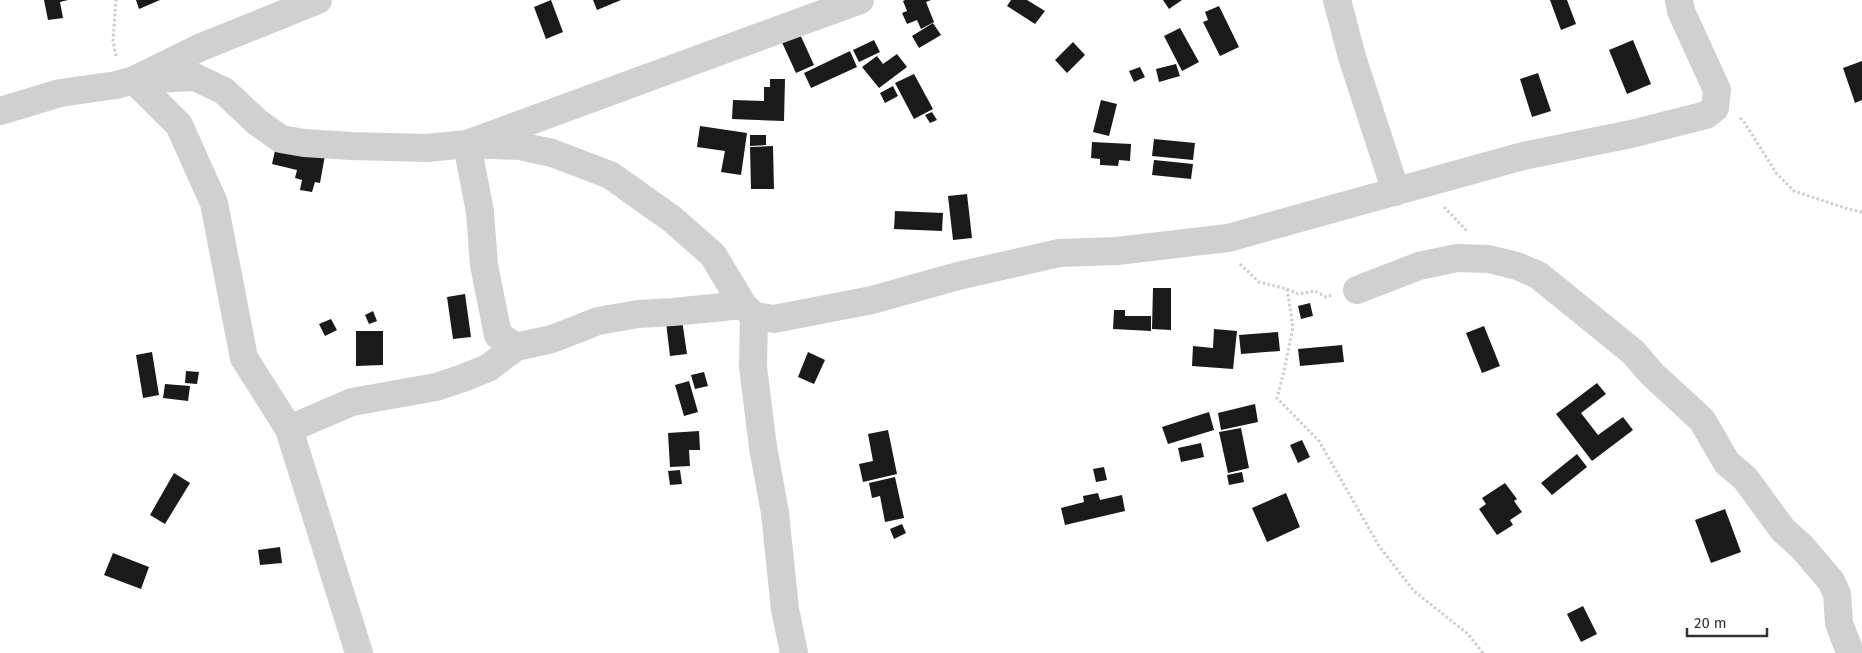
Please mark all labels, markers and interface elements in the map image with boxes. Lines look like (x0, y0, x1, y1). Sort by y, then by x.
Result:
scale bar (1687, 606, 1767, 638)
text: 20 m (1694, 614, 1727, 632)

